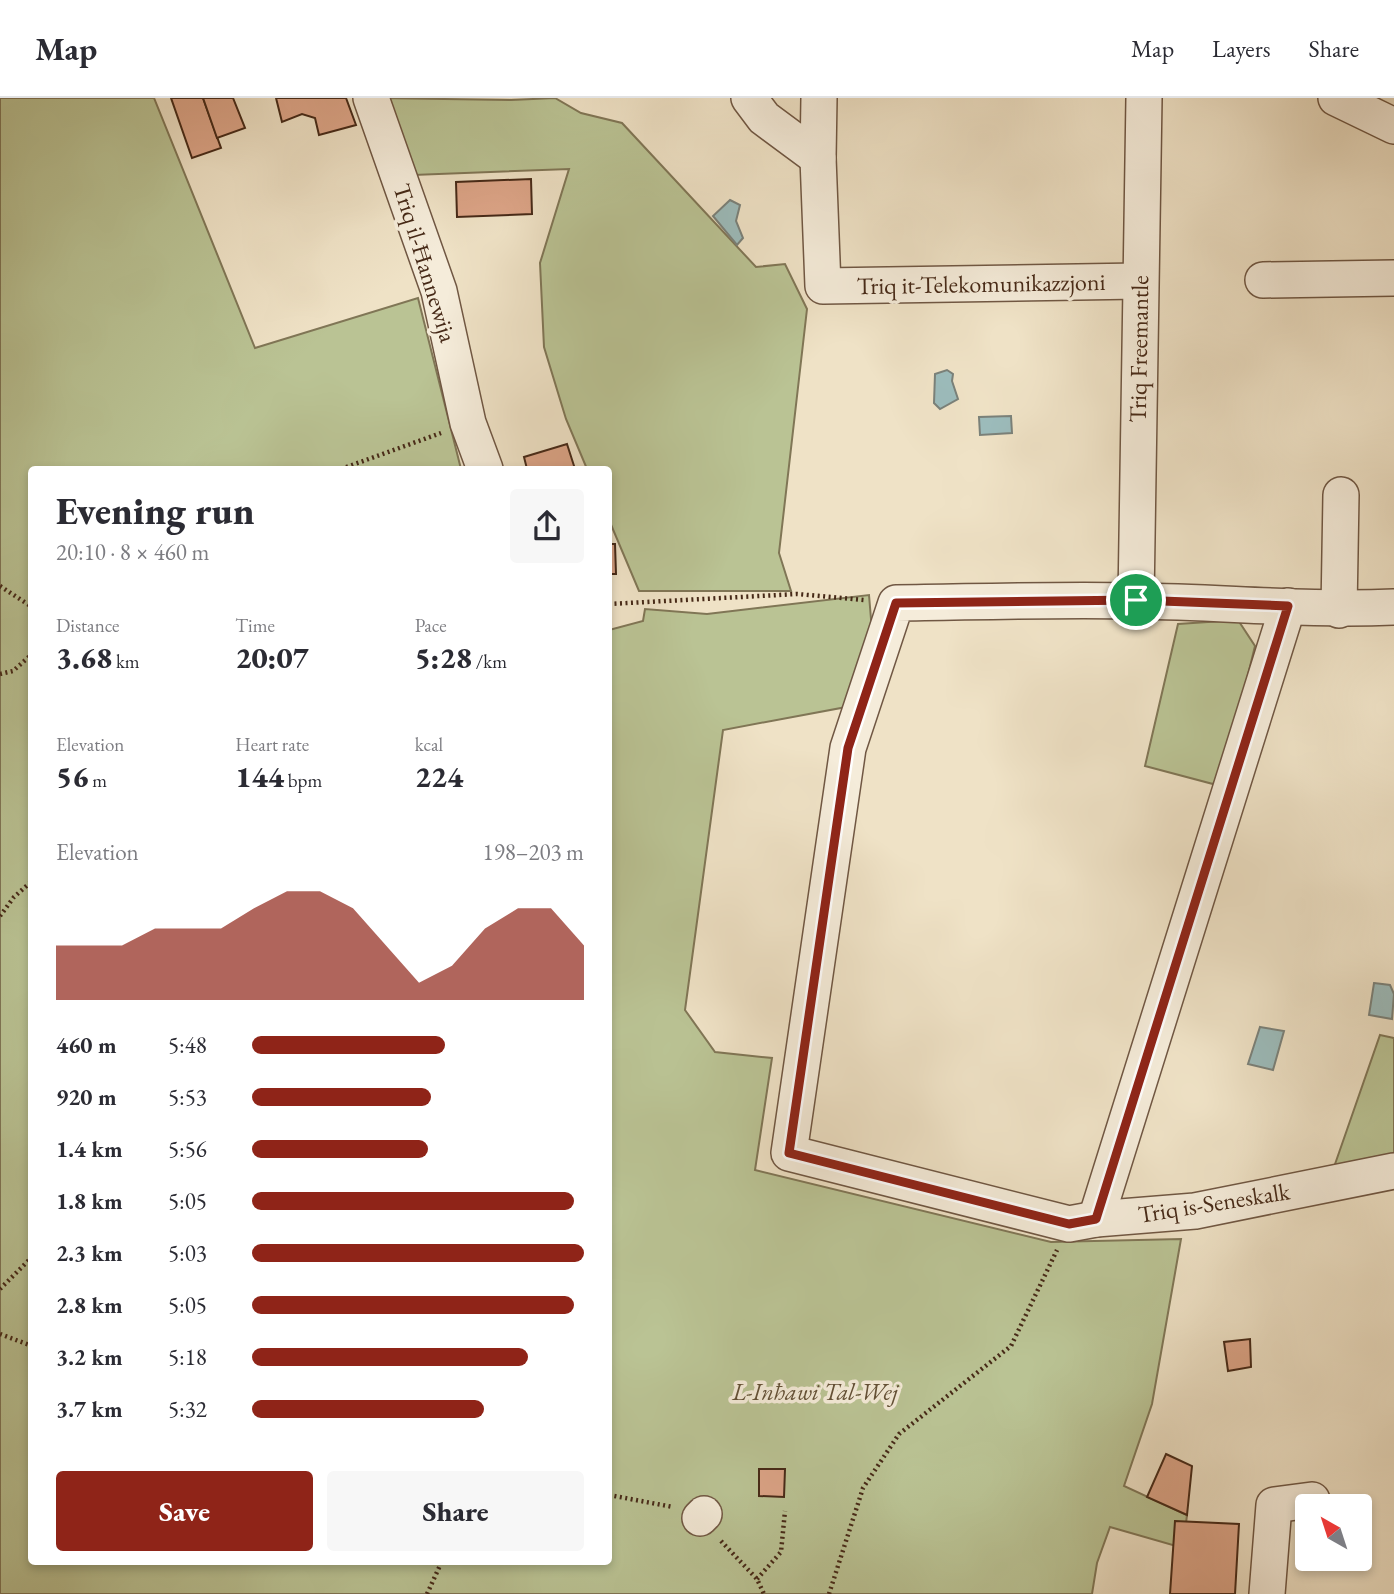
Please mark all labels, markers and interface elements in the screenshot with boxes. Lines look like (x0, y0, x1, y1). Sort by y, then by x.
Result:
text: Map (35, 27, 97, 70)
text: Map (1131, 33, 1174, 64)
text: Layers (1212, 33, 1271, 64)
text: Share (1309, 33, 1359, 64)
street label: Triq il-Ħannewija (387, 180, 464, 346)
street label: Triq it-Telekomunikazzjoni (856, 266, 1106, 301)
street label: Triq Freemantle (1122, 275, 1155, 423)
text: Evening run (56, 486, 254, 535)
button: share (510, 489, 584, 563)
text: 20:10 · 8 × 460 m (56, 537, 209, 567)
pin (1106, 570, 1166, 630)
icon: arrive (1117, 581, 1155, 619)
text: Distance (56, 613, 119, 638)
text: Time (235, 613, 275, 638)
text: Pace (415, 613, 447, 638)
text: 3.68 (56, 638, 112, 677)
text: 20:07 (235, 638, 309, 677)
text: 5:28 (415, 638, 472, 677)
text: km (112, 649, 140, 674)
text: /km (472, 649, 507, 674)
text: Elevation (56, 732, 124, 757)
text: Heart rate (235, 732, 309, 757)
text: kcal (415, 732, 443, 757)
text: 56 (56, 757, 88, 796)
text: 144 (235, 757, 284, 796)
text: 224 (415, 757, 463, 796)
text: m (88, 768, 107, 793)
text: bpm (284, 768, 322, 793)
text: Elevation (56, 837, 139, 867)
text: 198–203 m (483, 837, 584, 867)
text: 460 m (56, 1030, 117, 1060)
text: 5:48 (168, 1030, 207, 1060)
text: 920 m (56, 1082, 117, 1112)
text: 5:53 (168, 1082, 207, 1112)
text: 1.4 km (56, 1134, 123, 1164)
text: 5:56 (168, 1134, 207, 1164)
street label: Triq is-Seneskalk (1136, 1175, 1293, 1230)
text: 1.8 km (56, 1186, 123, 1216)
text: 5:05 (168, 1186, 207, 1216)
text: 2.3 km (56, 1238, 123, 1268)
text: 5:03 (168, 1238, 207, 1268)
text: 2.8 km (56, 1290, 123, 1320)
text: 5:05 (168, 1290, 207, 1320)
text: 3.2 km (56, 1342, 123, 1372)
text: 5:18 (168, 1342, 207, 1372)
park label: L-Inħawi Tal-Wej (731, 1376, 900, 1407)
text: 3.7 km (56, 1394, 123, 1424)
text: 5:32 (168, 1394, 207, 1424)
button: Save (56, 1471, 313, 1551)
button: Share (327, 1471, 584, 1551)
north arrow (1295, 1494, 1372, 1572)
map controls (1295, 1494, 1372, 1571)

